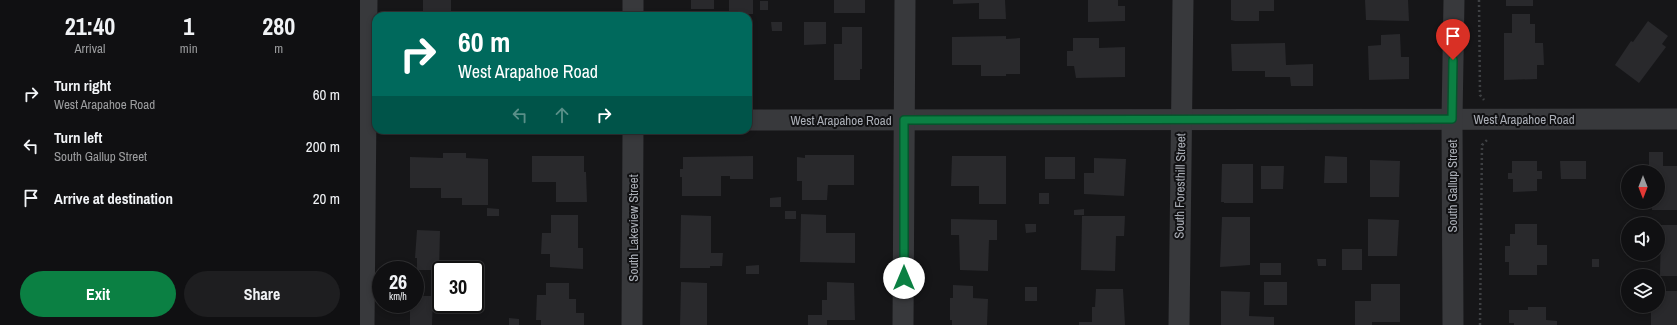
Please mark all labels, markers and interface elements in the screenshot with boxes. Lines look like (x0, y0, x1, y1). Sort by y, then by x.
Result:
text: 21:40 (65, 10, 115, 42)
text: 1 (183, 10, 194, 42)
text: 280 (262, 10, 295, 42)
pin (1436, 19, 1470, 60)
text: 60 m (458, 23, 510, 61)
icon: arrive (1442, 25, 1464, 47)
icon: right (392, 28, 444, 80)
text: Arrival (75, 40, 105, 57)
text: min (180, 40, 198, 57)
text: m (274, 40, 283, 57)
text: West Arapahoe Road (458, 59, 598, 84)
text: Turn right (54, 75, 111, 96)
icon: right (20, 83, 42, 105)
text: 60 m (313, 84, 340, 105)
text: West Arapahoe Road (54, 96, 155, 113)
icon: left (509, 104, 531, 126)
icon: ahead (551, 104, 573, 126)
icon: right (593, 104, 615, 126)
street label: West Arapahoe Road (1473, 111, 1575, 128)
street label: West Arapahoe Road (790, 112, 892, 129)
text: Turn left (54, 127, 102, 148)
street label: South Foresthill Street (1171, 133, 1189, 239)
icon: left (20, 135, 42, 157)
text: 200 m (306, 136, 340, 157)
street label: South Gallup Street (1444, 139, 1461, 233)
text: South Gallup Street (54, 148, 147, 165)
north arrow (1621, 165, 1665, 209)
map controls (1621, 165, 1665, 313)
street label: South Lakeview Street (625, 174, 642, 282)
icon: arrive (20, 187, 42, 209)
text: Arrive at destination (54, 188, 173, 209)
text: 20 m (313, 188, 340, 209)
button: sound (1621, 217, 1665, 261)
position arrow (883, 257, 925, 299)
speed limit sign: 30 (432, 261, 484, 313)
text: 26 (389, 268, 407, 295)
button: layers (1621, 269, 1665, 313)
button: Exit (20, 271, 176, 317)
button: Share (184, 271, 340, 317)
text: km/h (389, 290, 407, 303)

